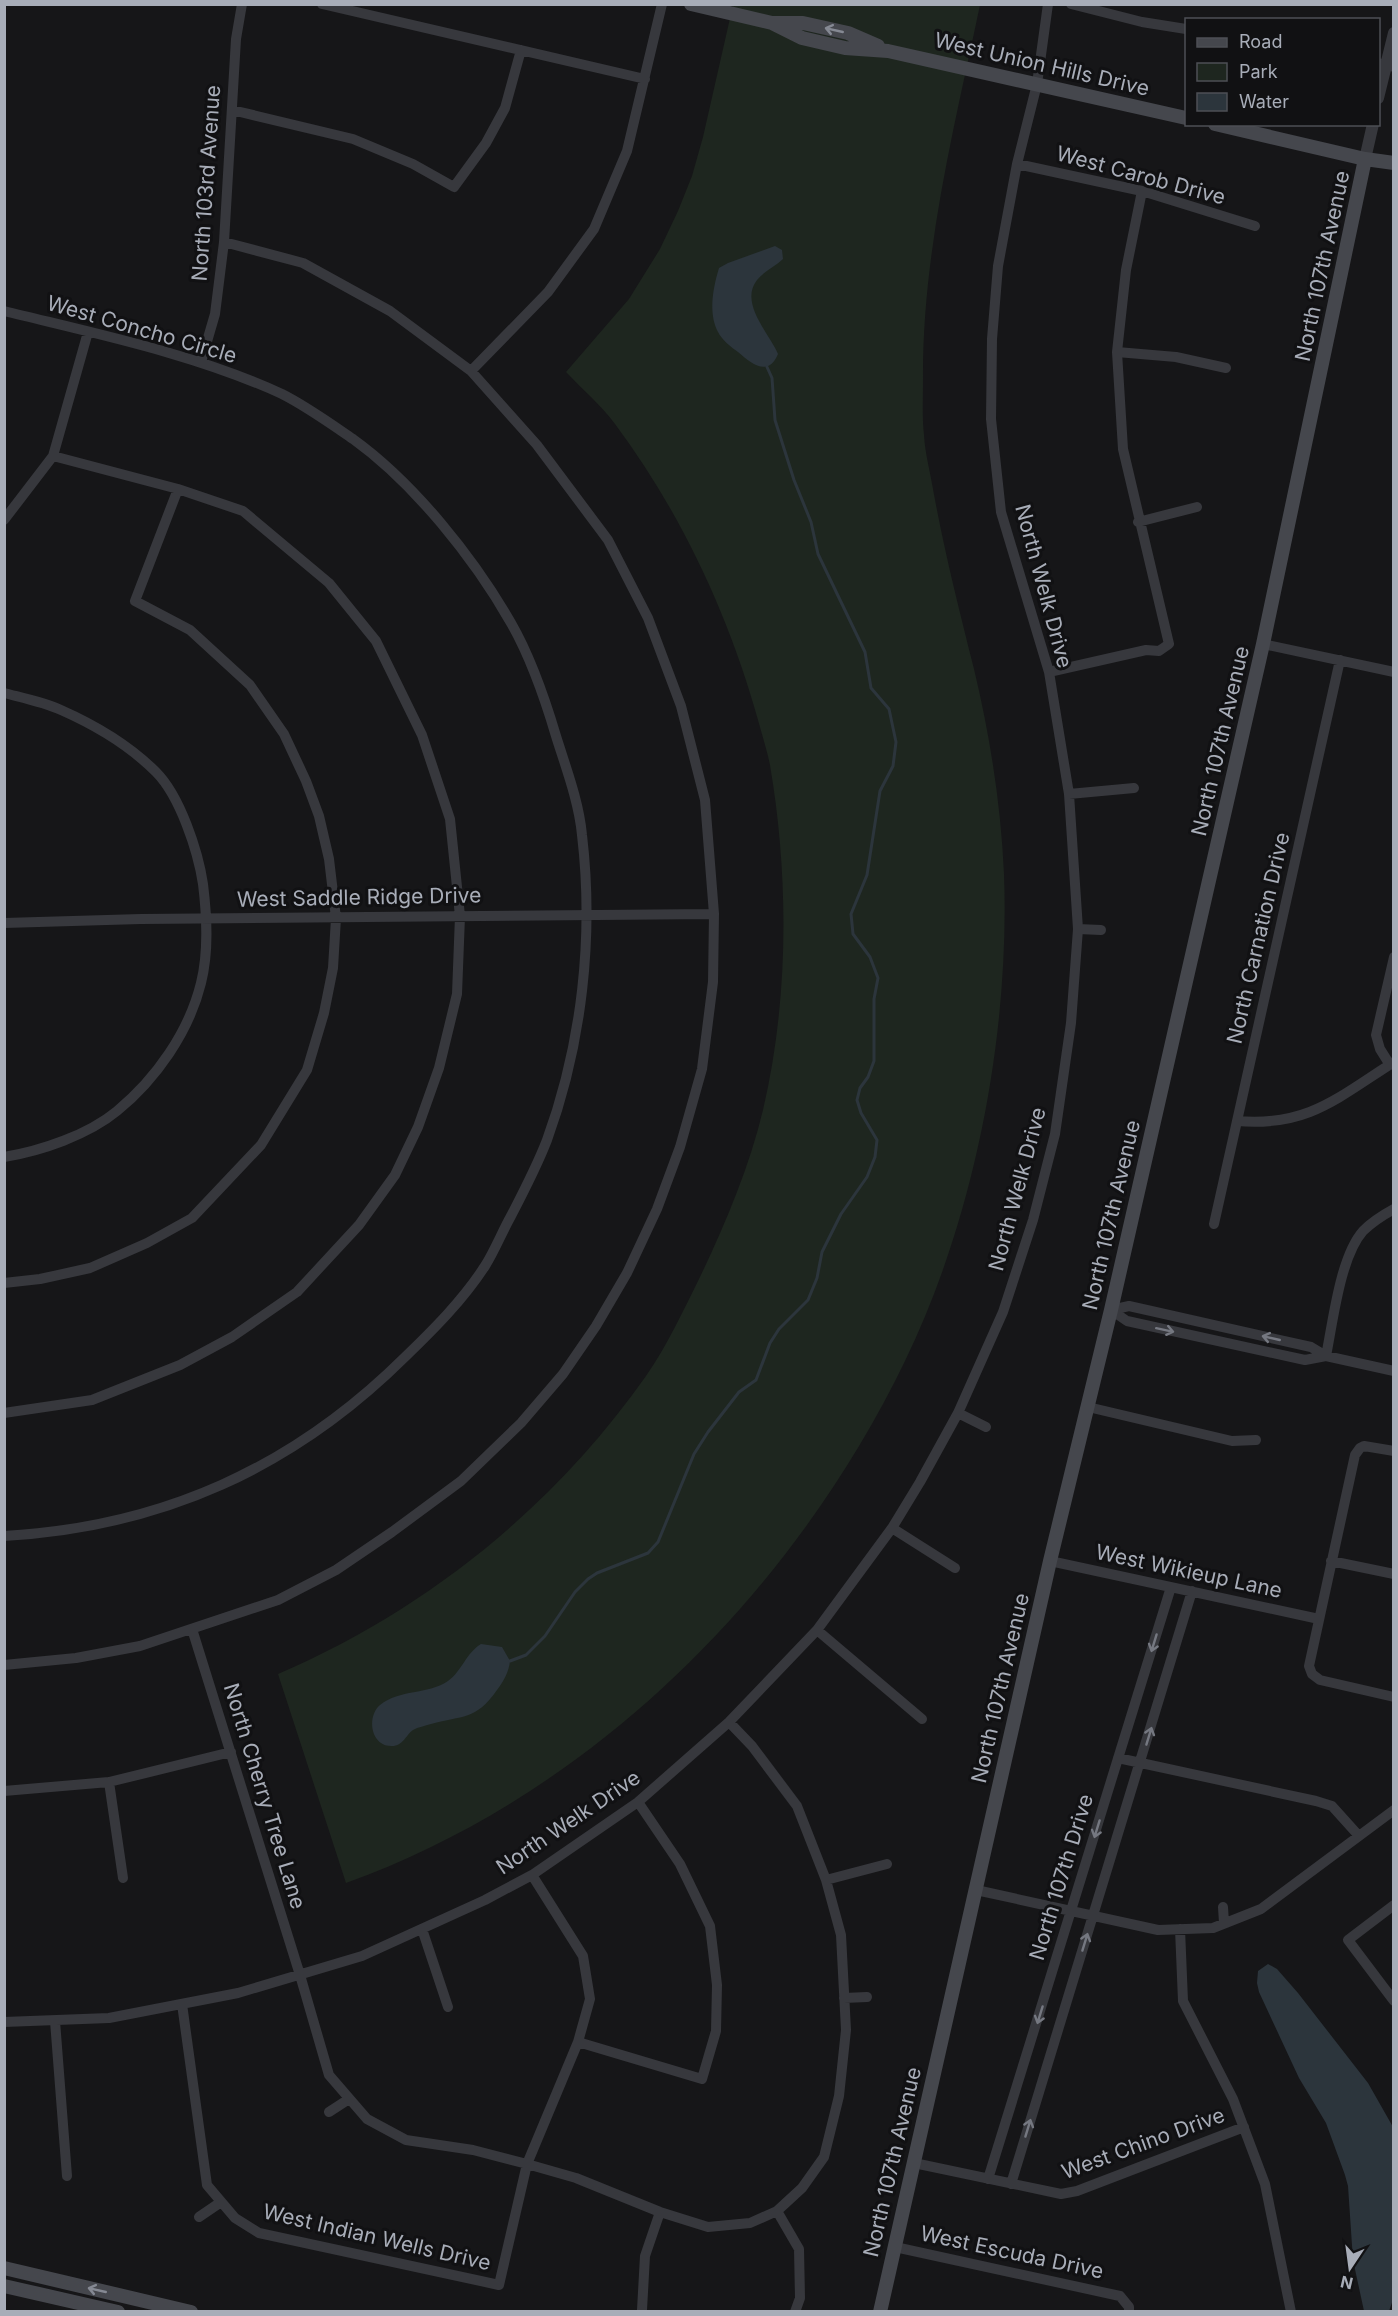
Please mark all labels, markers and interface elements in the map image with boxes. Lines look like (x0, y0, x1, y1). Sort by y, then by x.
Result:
legend (1185, 18, 1380, 126)
one-way arrow (825, 24, 844, 35)
street label: West Union Hills Drive (932, 27, 1152, 101)
text: Road (1239, 31, 1282, 52)
text: Park (1239, 61, 1278, 82)
street label: North 103rd Avenue (187, 84, 225, 282)
text: Water (1239, 91, 1289, 112)
street label: West Carob Drive (1054, 140, 1228, 210)
street label: North 107th Avenue (1290, 168, 1354, 364)
street label: West Concho Circle (44, 290, 240, 368)
street label: North Welk Drive (1010, 501, 1078, 671)
street label: North 107th Avenue (1186, 644, 1254, 838)
street label: North Carnation Drive (1221, 830, 1295, 1046)
street label: West Saddle Ridge Drive (237, 882, 481, 912)
street label: North Welk Drive (983, 1104, 1051, 1274)
street label: North 107th Avenue (1077, 1118, 1145, 1312)
one-way arrow (1155, 1324, 1174, 1336)
one-way arrow (1262, 1331, 1281, 1343)
street label: West Wikieup Lane (1094, 1539, 1284, 1603)
street label: North 107th Avenue (966, 1591, 1034, 1785)
one-way arrow (1148, 1633, 1159, 1652)
street label: North Cherry Tree Lane (219, 1680, 311, 1912)
one-way arrow (1144, 1727, 1155, 1746)
street label: North Welk Drive (491, 1765, 645, 1879)
street label: North 107th Drive (1024, 1791, 1098, 1963)
one-way arrow (1091, 1819, 1102, 1838)
one-way arrow (1080, 1933, 1091, 1952)
one-way arrow (1033, 2005, 1044, 2024)
street label: North 107th Avenue (858, 2065, 926, 2259)
street label: West Chino Drive (1058, 2102, 1228, 2184)
one-way arrow (1023, 2119, 1034, 2138)
street label: West Indian Wells Drive (261, 2199, 493, 2275)
street label: West Escuda Drive (918, 2220, 1106, 2284)
north arrow (1320, 2238, 1380, 2298)
text: N (1338, 2271, 1355, 2294)
one-way arrow (88, 2283, 107, 2295)

